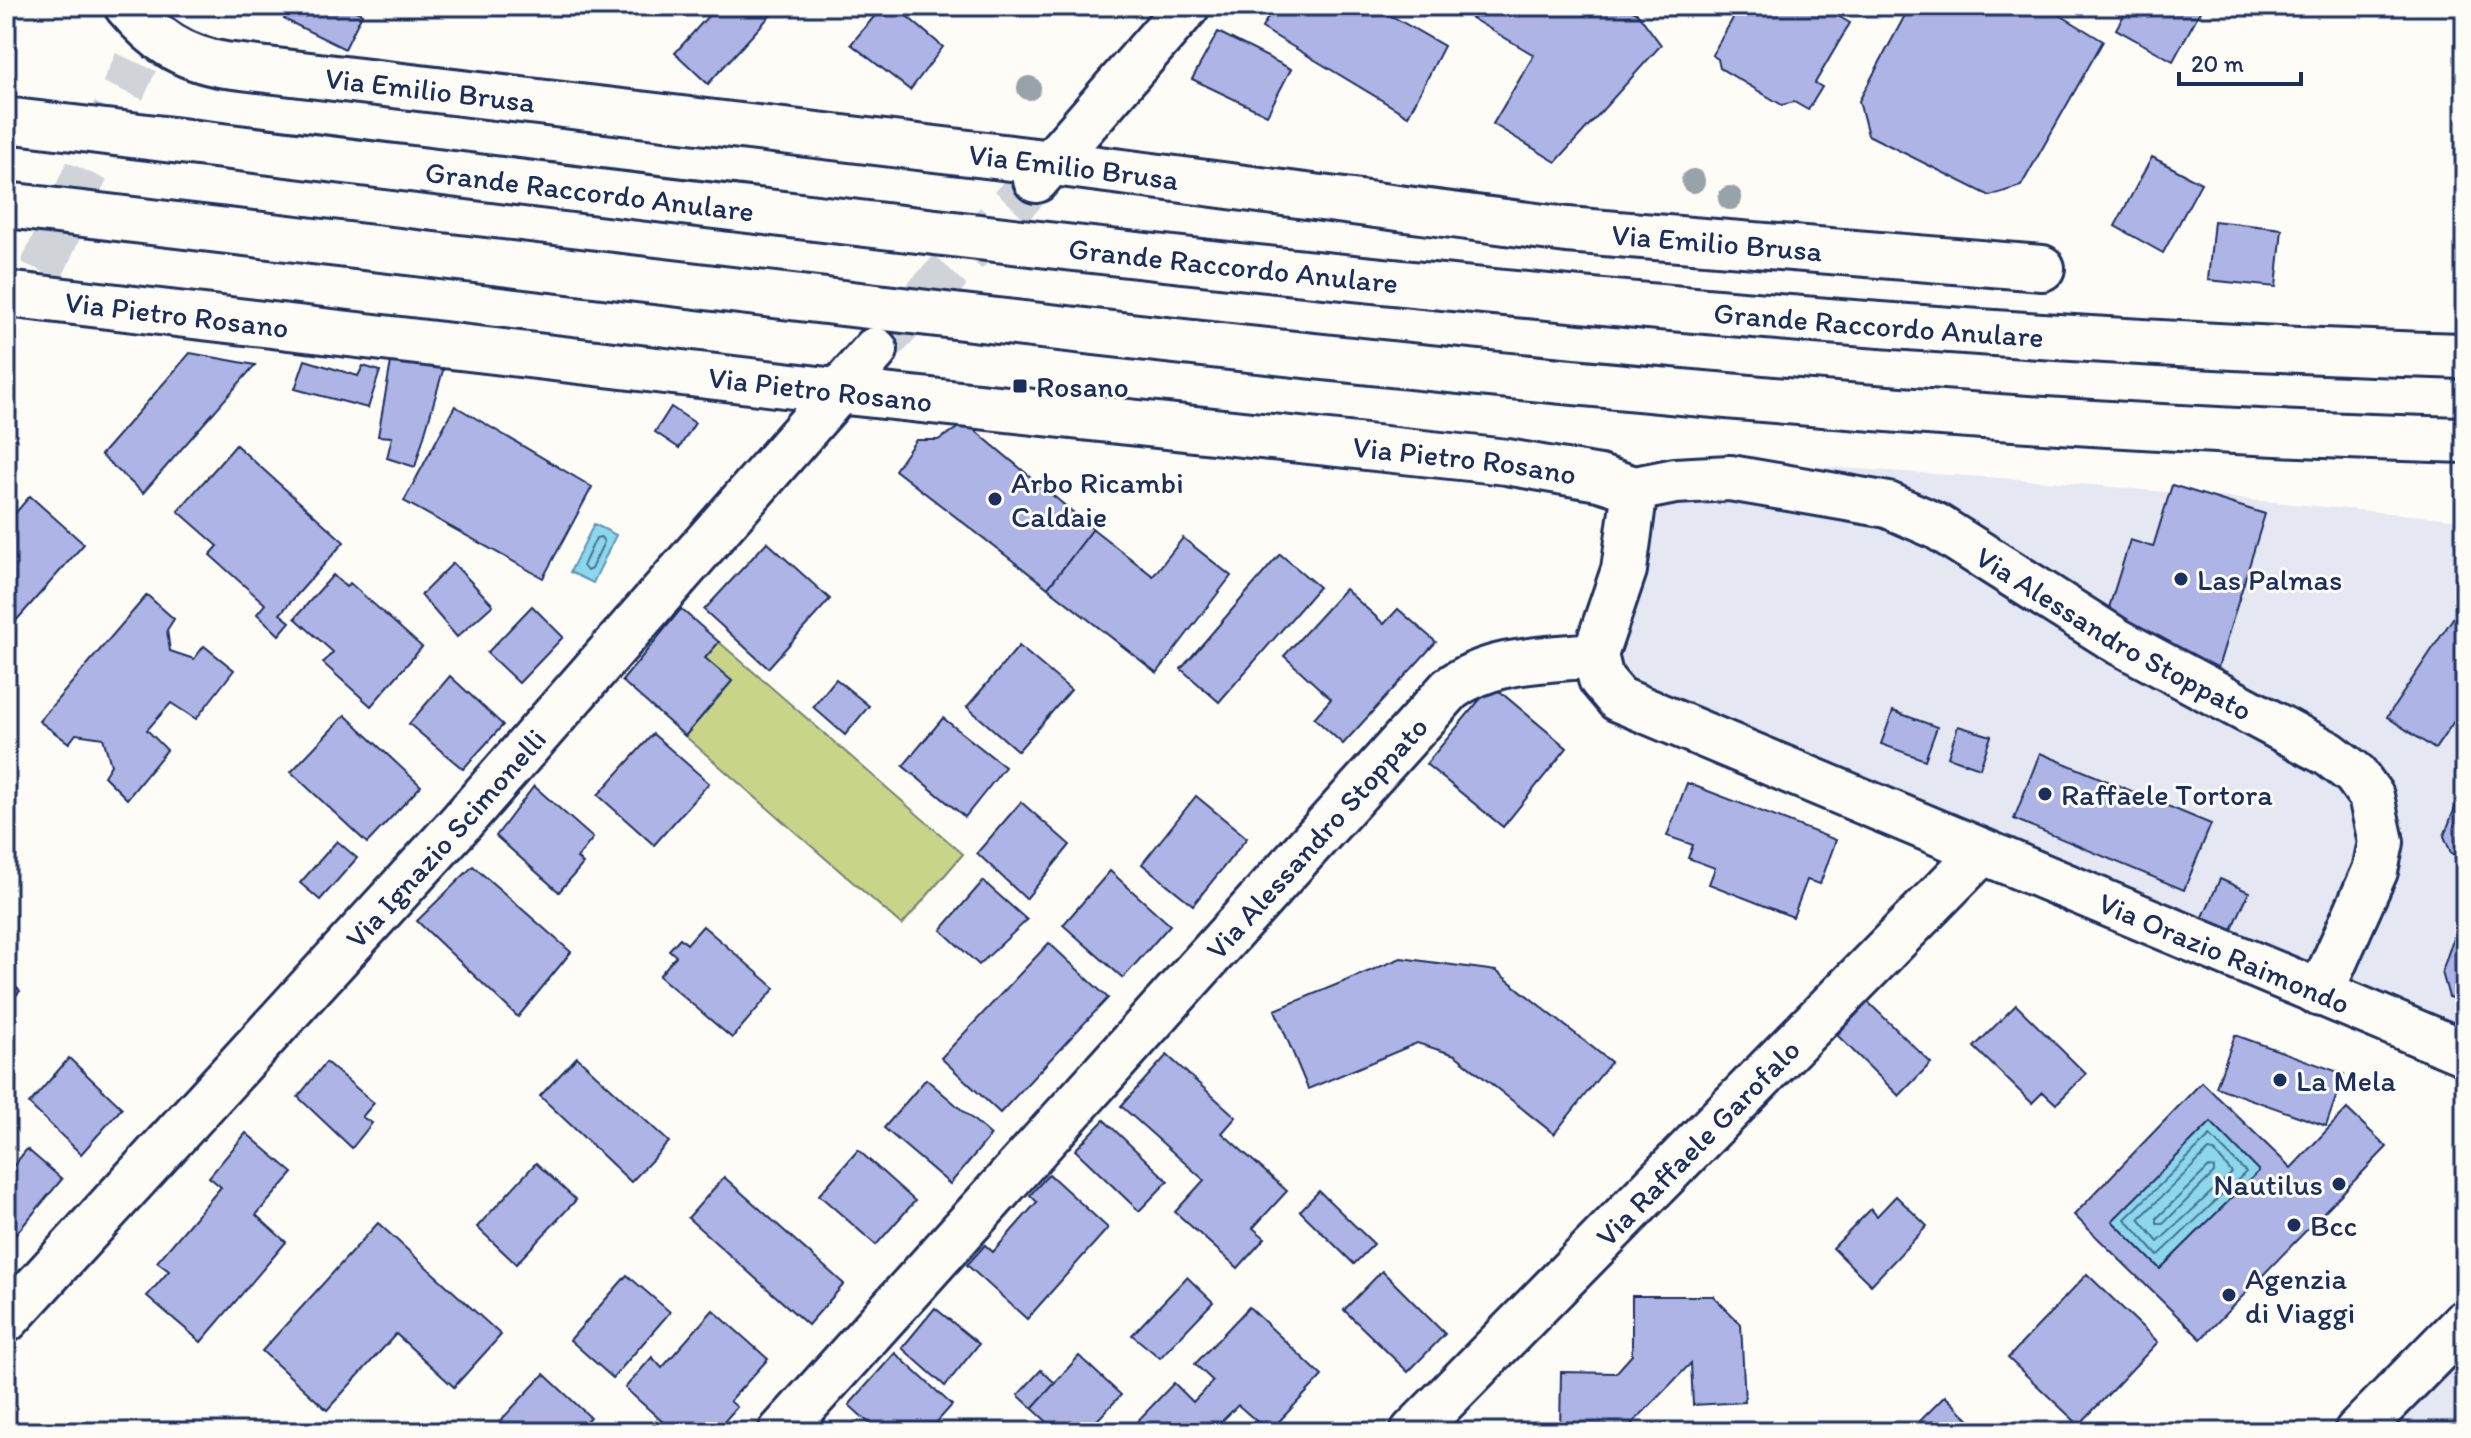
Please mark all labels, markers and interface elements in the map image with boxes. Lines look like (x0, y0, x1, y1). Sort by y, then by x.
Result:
scale bar (2179, 36, 2301, 86)
text: 20 m (2191, 49, 2244, 78)
street label: Via Emilio Brusa (323, 58, 538, 120)
street label: Via Emilio Brusa (967, 135, 1181, 198)
street label: Grande Raccordo Anulare (423, 152, 756, 229)
street label: Via Emilio Brusa (1610, 215, 1824, 269)
street label: Grande Raccordo Anulare (1067, 229, 1400, 301)
street label: Via Pietro Rosano (63, 283, 291, 345)
street label: Grande Raccordo Anulare (1712, 293, 2045, 355)
street label: Via Pietro Rosano (706, 358, 934, 420)
place label: Rosano (1036, 368, 1129, 405)
marker: Rosano (1011, 377, 1029, 395)
street label: Via Pietro Rosano (1351, 427, 1579, 492)
place label: Arbo Ricambi Caldaie (1011, 464, 1184, 535)
marker: Arbo Ricambi Caldaie (986, 490, 1004, 508)
street label: Via Alessandro Stoppato (1969, 538, 2259, 728)
place label: Las Palmas (2197, 561, 2342, 598)
marker: Las Palmas (2172, 570, 2190, 588)
street label: Via Alessandro Stoppato (1197, 708, 1435, 967)
street label: Via Ignazio Scimonelli (337, 721, 553, 956)
place label: Raffaele Tortora (2061, 776, 2273, 813)
marker: Raffaele Tortora (2036, 785, 2054, 803)
street label: Via Orazio Raimondo (2093, 884, 2356, 1021)
street label: Via Raffaele Garofalo (1587, 1031, 1807, 1254)
place label: La Mela (2296, 1062, 2396, 1099)
marker: La Mela (2271, 1071, 2289, 1089)
place label: Nautilus (2213, 1166, 2323, 1203)
marker: Nautilus (2330, 1175, 2348, 1193)
place label: Bcc (2310, 1207, 2357, 1244)
marker: Bcc (2285, 1216, 2303, 1234)
place label: Agenzia di Viaggi (2245, 1260, 2355, 1331)
marker: Agenzia di Viaggi (2220, 1286, 2238, 1304)

